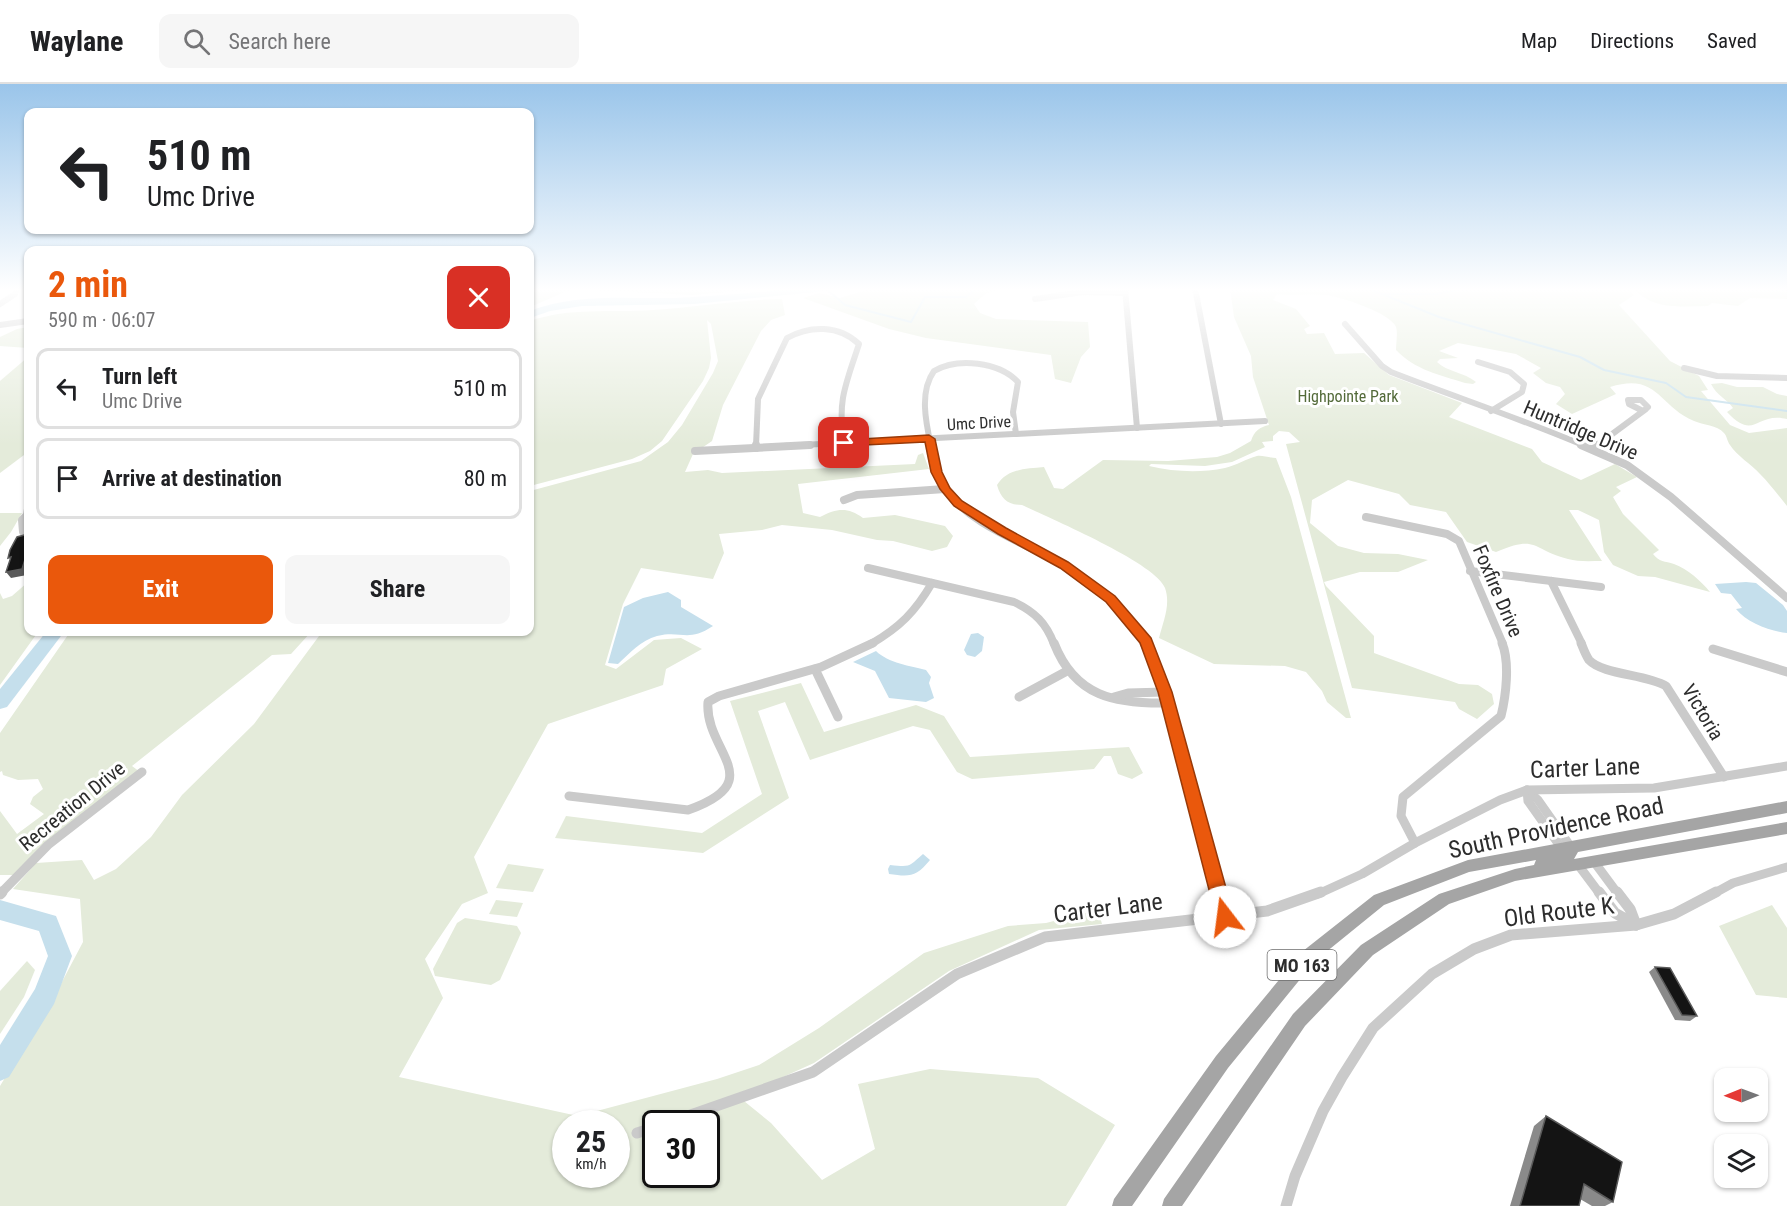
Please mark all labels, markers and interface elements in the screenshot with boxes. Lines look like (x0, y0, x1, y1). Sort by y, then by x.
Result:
search box (159, 14, 579, 68)
text: Waylane (30, 25, 123, 58)
icon: search (180, 25, 213, 58)
text: Search here (228, 29, 331, 54)
text: Map (1521, 29, 1557, 53)
text: Directions (1590, 29, 1674, 53)
text: Saved (1707, 29, 1757, 53)
text: 510 m (147, 131, 252, 180)
icon: left (48, 132, 126, 210)
text: Umc Drive (147, 181, 255, 213)
text: 2 min (48, 264, 128, 306)
button: close (447, 266, 510, 329)
text: 590 m · 06:07 (48, 308, 155, 332)
text: Turn left (102, 364, 177, 389)
icon: left (51, 372, 84, 405)
text: 510 m (453, 376, 507, 401)
park label: Highpointe Park (1298, 387, 1399, 406)
text: Umc Drive (102, 389, 182, 413)
street label: Huntridge Drive (1520, 395, 1642, 465)
street label: Umc Drive (947, 412, 1011, 434)
pin (818, 417, 869, 468)
icon: arrive (827, 426, 860, 459)
icon: arrive (51, 462, 84, 495)
text: Arrive at destination (102, 466, 282, 491)
text: 80 m (464, 466, 507, 491)
street label: Foxfire Drive (1468, 541, 1528, 641)
button: Exit (48, 555, 273, 624)
button: Share (285, 555, 510, 624)
street label: Victoria (1677, 680, 1729, 744)
street label: Carter Lane (1530, 752, 1640, 784)
street label: Recreation Drive (14, 756, 130, 856)
street label: South Providence Road (1446, 792, 1666, 864)
position arrow (1193, 885, 1257, 949)
street label: Carter Lane (1052, 887, 1164, 929)
street label: Old Route K (1502, 891, 1616, 933)
road number: MO 163 (1268, 950, 1336, 980)
north arrow (1714, 1068, 1768, 1122)
map controls (1714, 1068, 1768, 1188)
speed limit sign: 30 (642, 1110, 720, 1188)
text: 25 (576, 1124, 606, 1159)
button: layers (1714, 1134, 1768, 1188)
text: km/h (576, 1155, 606, 1173)

